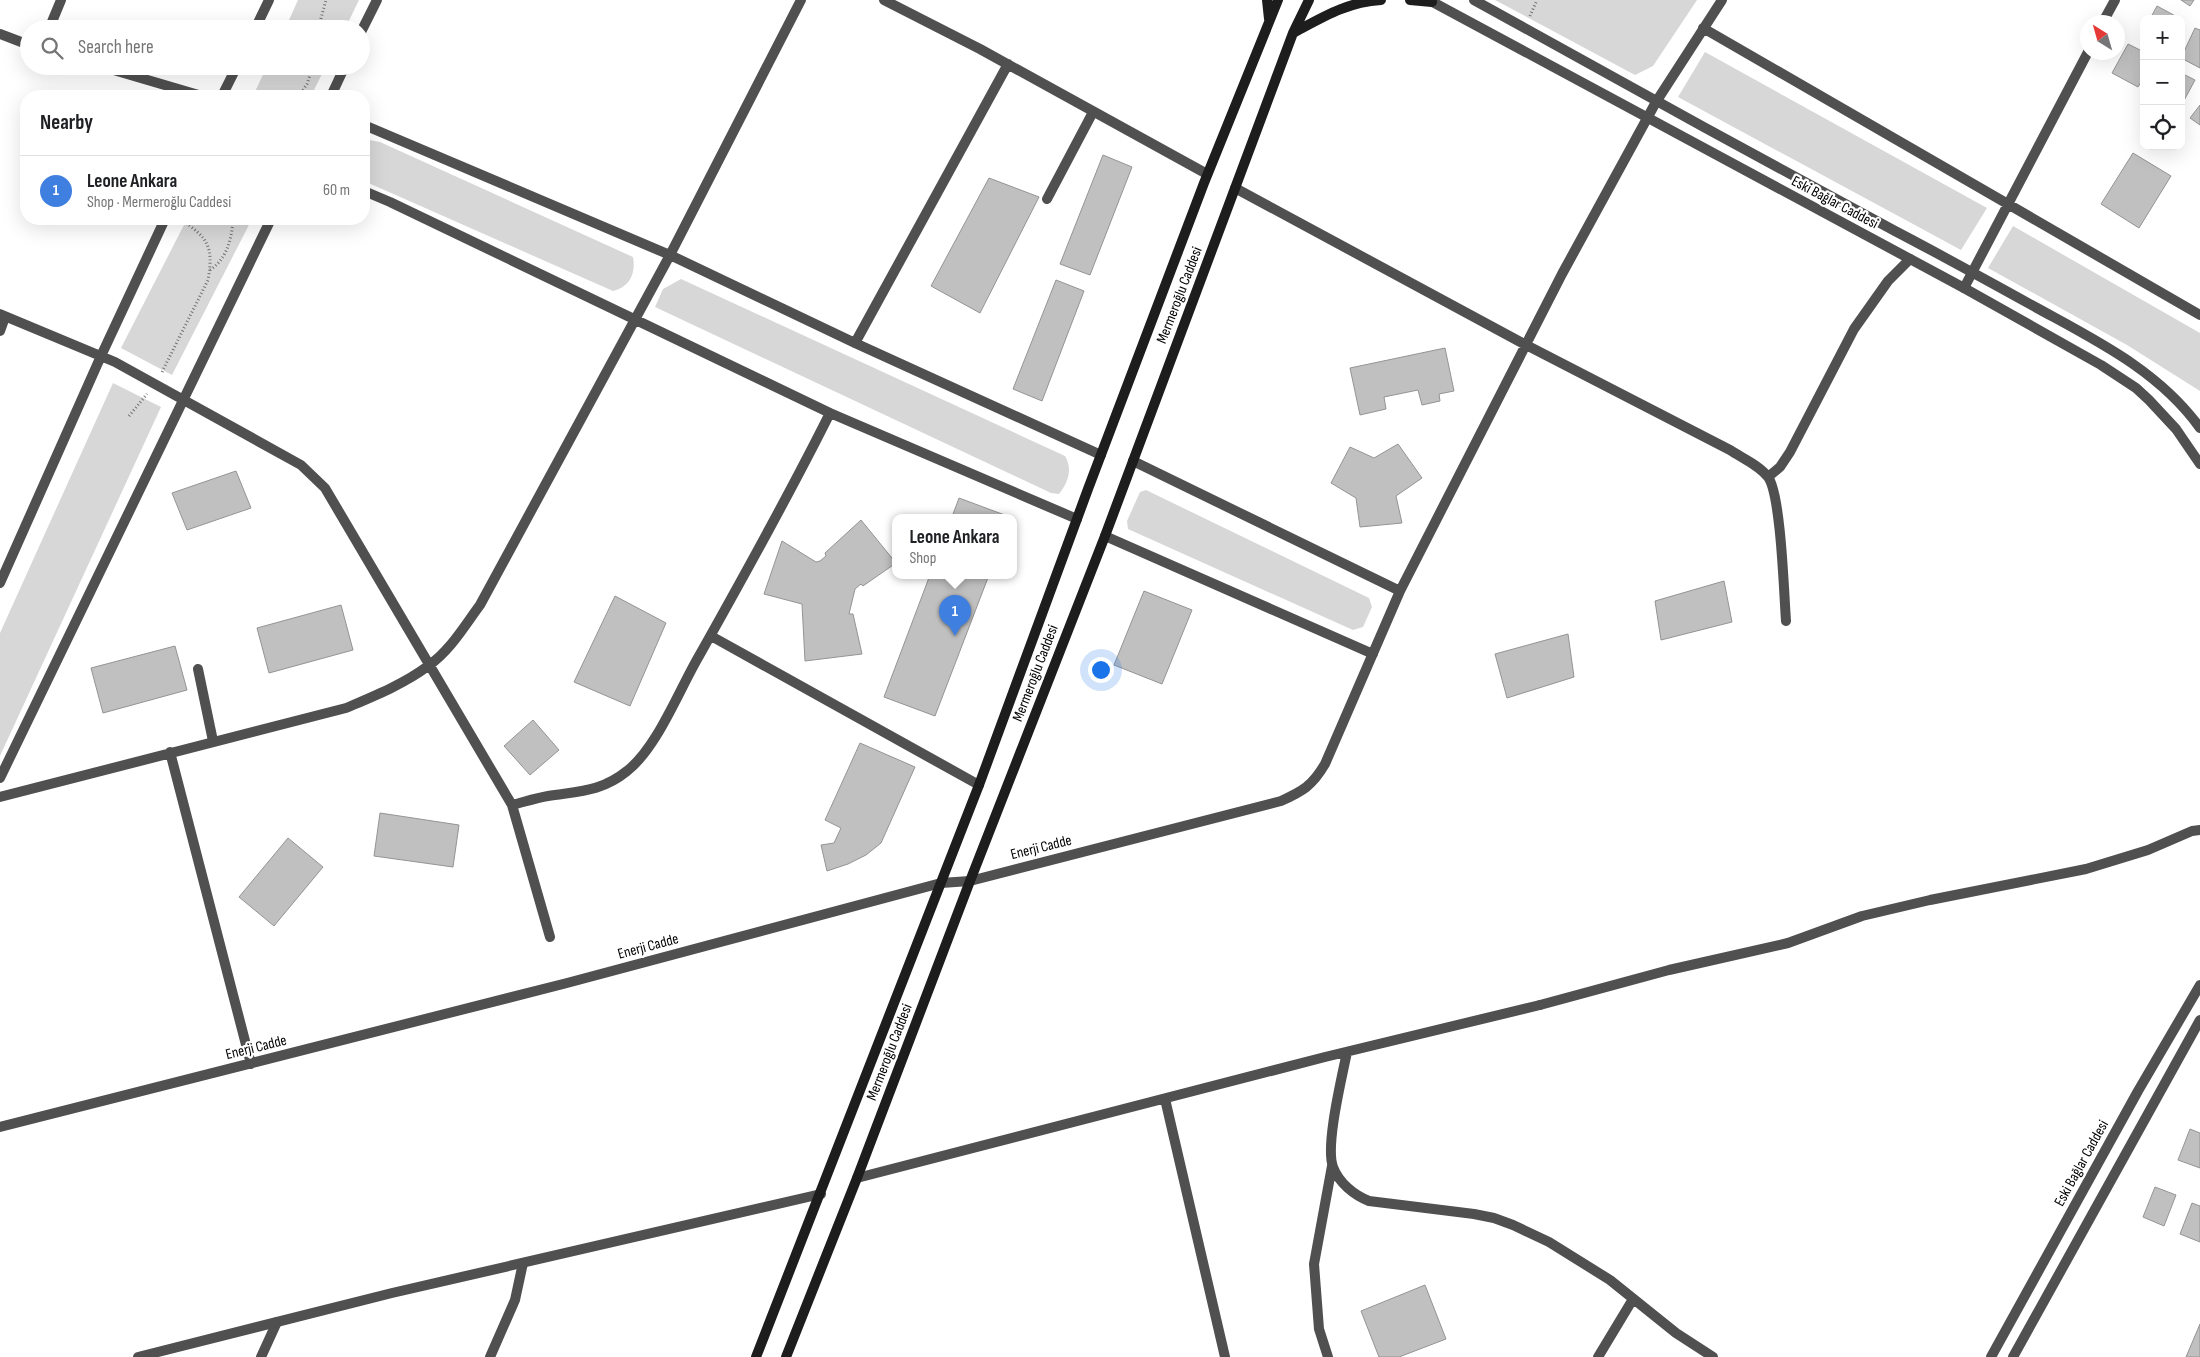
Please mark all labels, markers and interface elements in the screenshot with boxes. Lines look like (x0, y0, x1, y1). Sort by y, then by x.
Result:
north arrow (2080, 15, 2125, 60)
map controls (2140, 15, 2185, 150)
button: + (2140, 15, 2185, 60)
search box (20, 20, 370, 75)
icon: search (38, 34, 66, 62)
text: Search here (78, 36, 154, 59)
button: − (2140, 60, 2185, 105)
button: locate (2140, 105, 2185, 150)
text: Nearby (40, 110, 93, 135)
text: Leone Ankara (87, 170, 177, 193)
street label: Eski Bağlar Caddesi (1788, 172, 1882, 233)
text: 1 (53, 181, 59, 200)
text: 60 m (323, 181, 350, 200)
text: Shop · Mermeroğlu Caddesi (87, 193, 231, 212)
street label: Mermeroğlu Caddesi (1152, 244, 1207, 346)
popup (892, 514, 1017, 579)
text: Leone Ankara (909, 526, 1000, 549)
text: Shop (909, 549, 936, 568)
pin: 1 (939, 595, 971, 636)
street label: Mermeroğlu Caddesi (1008, 622, 1063, 724)
your location (1088, 657, 1114, 683)
street label: Enerji Cadde (1009, 831, 1074, 864)
street label: Enerji Cadde (616, 929, 681, 964)
street label: Mermeroğlu Caddesi (862, 1001, 917, 1103)
street label: Enerji Cadde (224, 1031, 289, 1064)
street label: Eski Bağlar Caddesi (2050, 1117, 2113, 1210)

